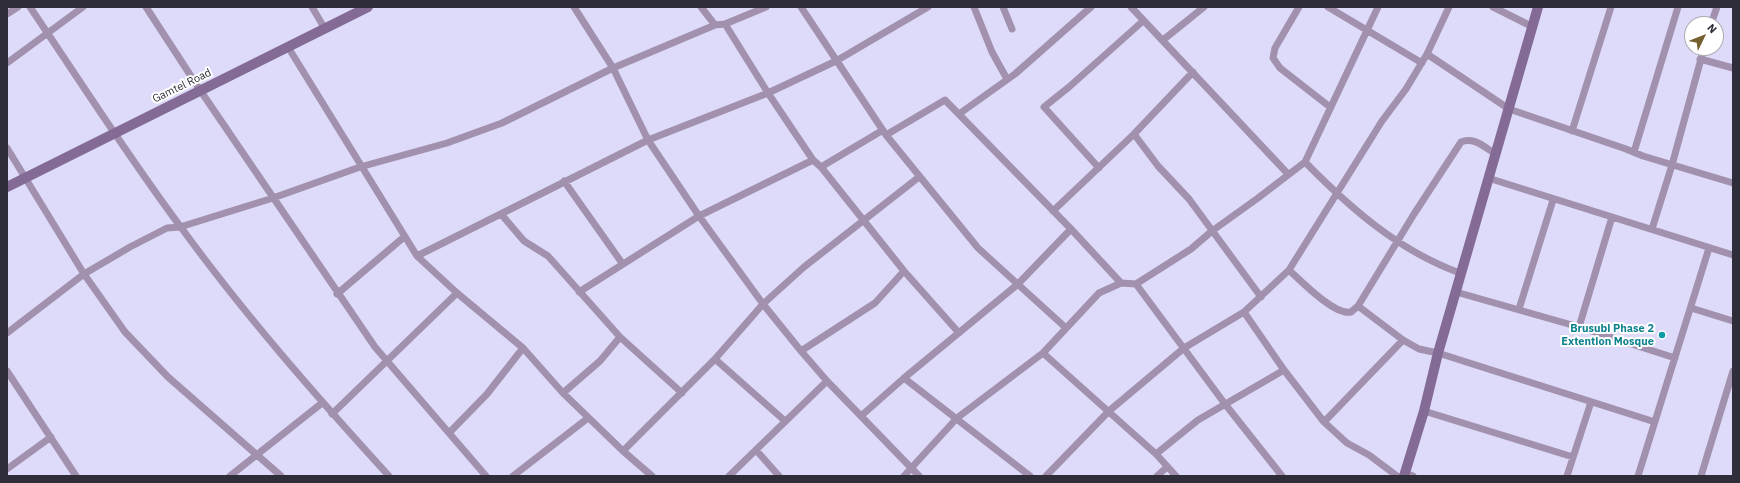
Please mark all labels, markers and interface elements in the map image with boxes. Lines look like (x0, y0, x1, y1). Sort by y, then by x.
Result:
north arrow (1684, 16, 1724, 56)
text: N (1704, 21, 1720, 36)
street label: Gamtel Road (150, 66, 214, 106)
place label: Brusubi Phase 2 Extention Mosque (1561, 322, 1654, 348)
marker: Brusubi Phase 2 Extention Mosque (1657, 330, 1667, 340)

